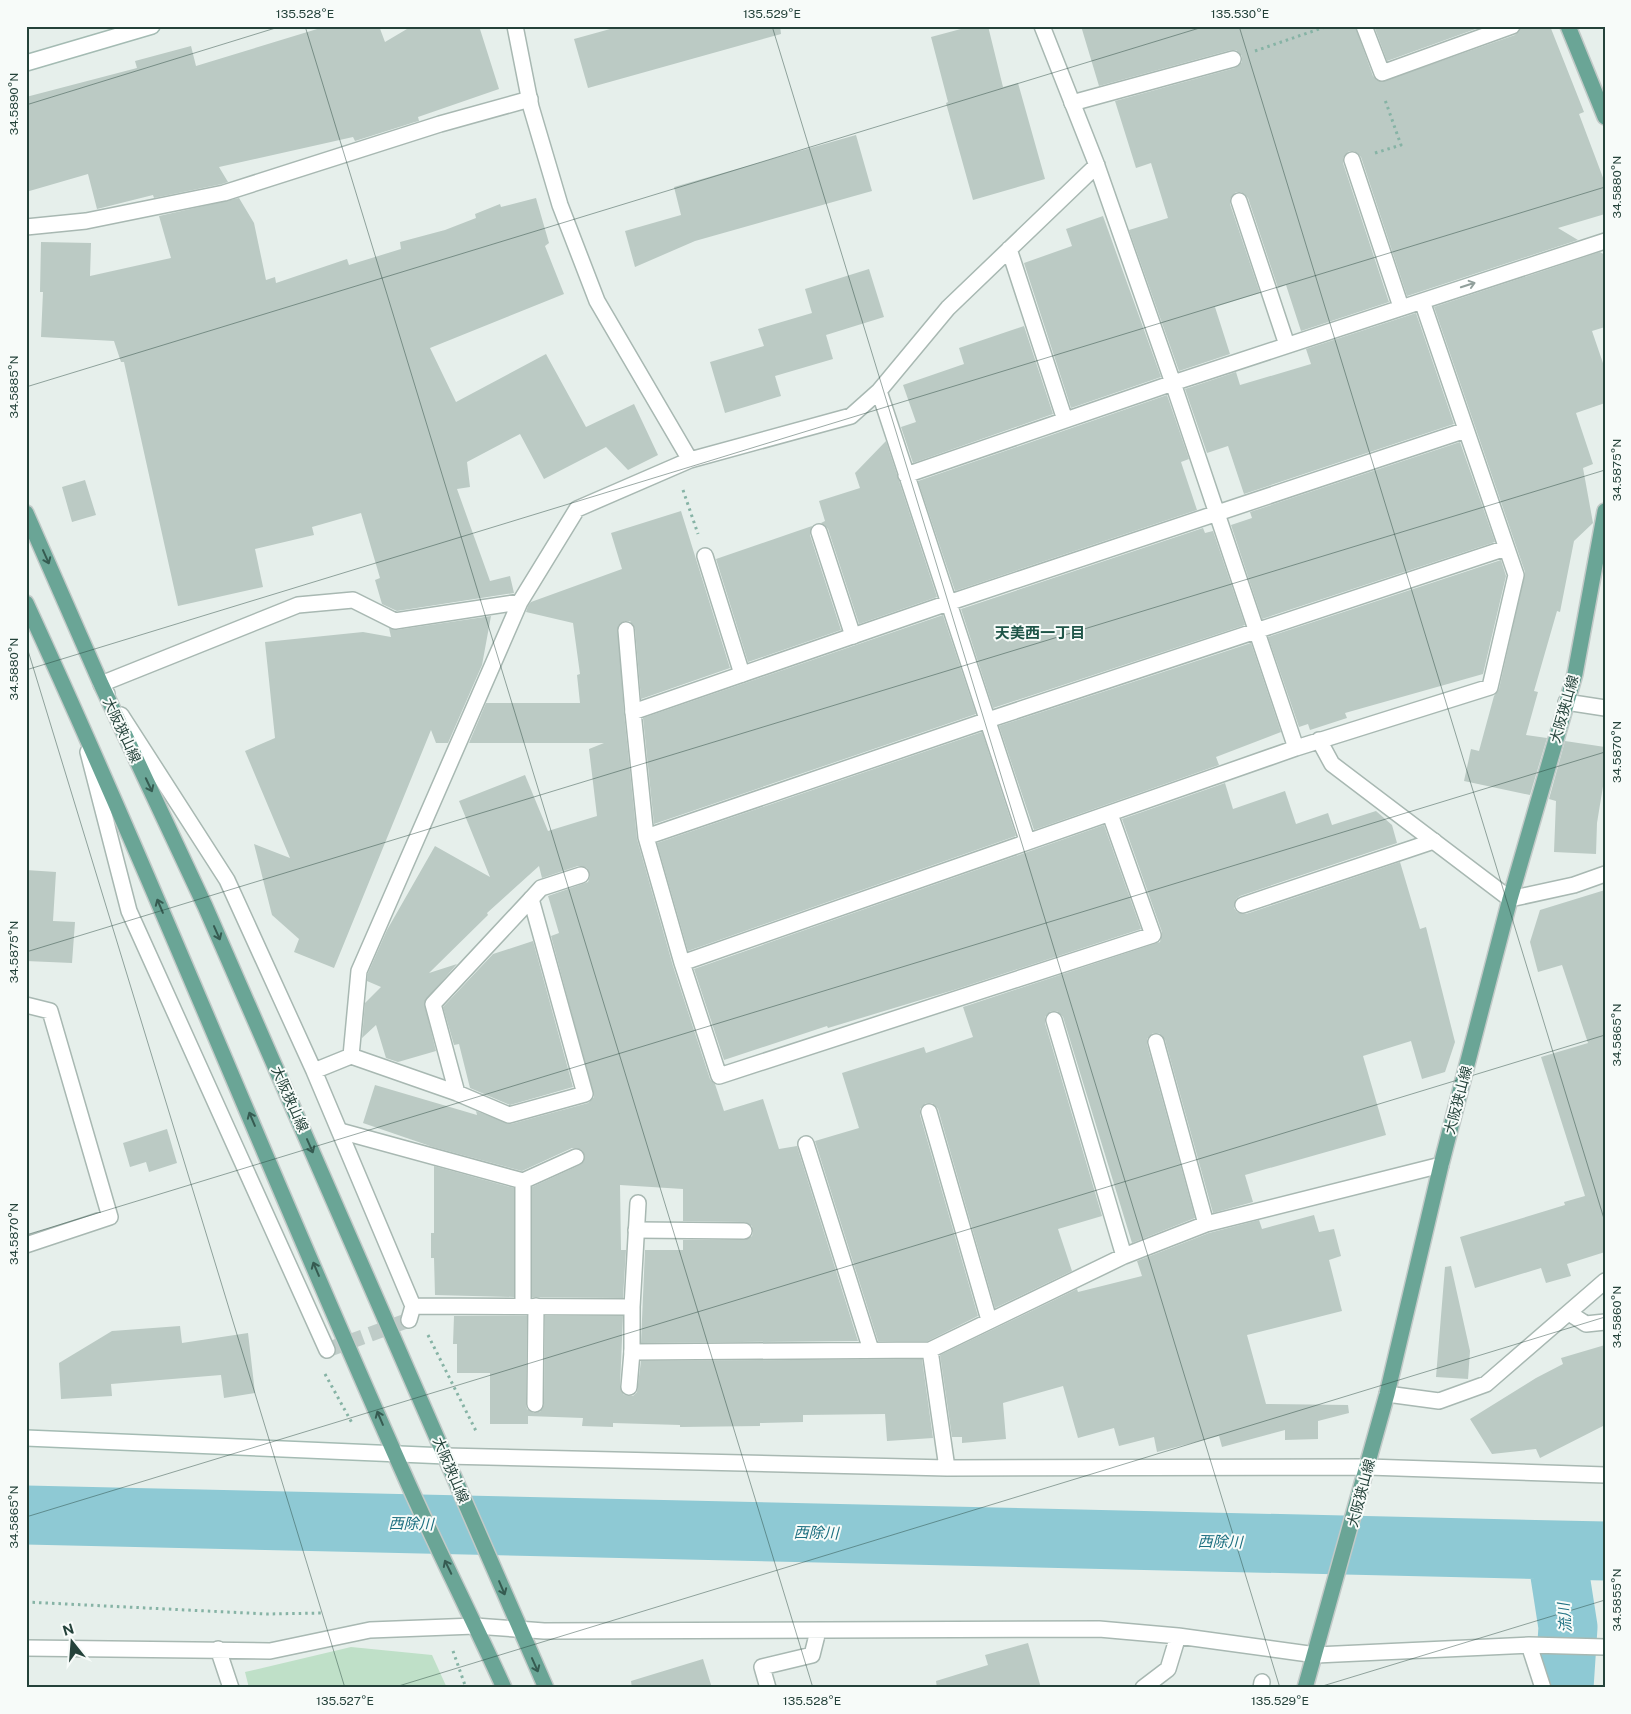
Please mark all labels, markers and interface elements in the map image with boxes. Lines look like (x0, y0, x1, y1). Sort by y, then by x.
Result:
text: 135.528°E (276, 7, 334, 21)
text: 135.529°E (743, 7, 801, 21)
text: 135.530°E (1211, 7, 1269, 21)
text: 34.5890°N (7, 73, 21, 135)
text: 34.5880°N (1610, 156, 1624, 218)
one-way arrow (1460, 280, 1476, 290)
text: 34.5885°N (7, 355, 21, 419)
text: 34.5875°N (1610, 439, 1624, 501)
one-way arrow (41, 549, 51, 564)
district label: 天美西一丁目 (995, 624, 1085, 641)
text: 34.5880°N (7, 638, 21, 700)
street label: 大阪狭山線 (1547, 673, 1581, 745)
street label: 大阪狭山線 (100, 695, 144, 765)
text: 34.5870°N (1610, 721, 1624, 783)
one-way arrow (144, 777, 154, 792)
one-way arrow (155, 899, 165, 914)
text: 34.5875°N (7, 921, 21, 983)
one-way arrow (212, 925, 222, 940)
text: 34.5865°N (1610, 1004, 1624, 1066)
street label: 大阪狭山線 (268, 1064, 312, 1134)
street label: 大阪狭山線 (1441, 1064, 1475, 1136)
one-way arrow (246, 1112, 256, 1127)
one-way arrow (306, 1138, 316, 1153)
text: 34.5870°N (7, 1203, 21, 1265)
one-way arrow (310, 1262, 320, 1277)
text: 34.5860°N (1610, 1286, 1624, 1348)
one-way arrow (374, 1411, 384, 1426)
street label: 大阪狭山線 (430, 1435, 472, 1505)
street label: 大阪狭山線 (1344, 1457, 1378, 1529)
text: 34.5865°N (7, 1486, 21, 1548)
water label: 西除川 (388, 1515, 436, 1532)
water label: 西除川 (793, 1524, 841, 1541)
water label: 西除川 (1197, 1533, 1245, 1550)
one-way arrow (443, 1560, 452, 1575)
text: 34.5855°N (1610, 1568, 1624, 1632)
one-way arrow (497, 1580, 507, 1595)
water label: 流川 (1555, 1600, 1574, 1634)
north arrow (48, 1616, 98, 1666)
text: N (61, 1620, 76, 1639)
one-way arrow (531, 1657, 541, 1672)
text: 135.527°E (316, 1694, 374, 1708)
text: 135.528°E (783, 1694, 841, 1708)
text: 135.529°E (1251, 1694, 1309, 1708)

